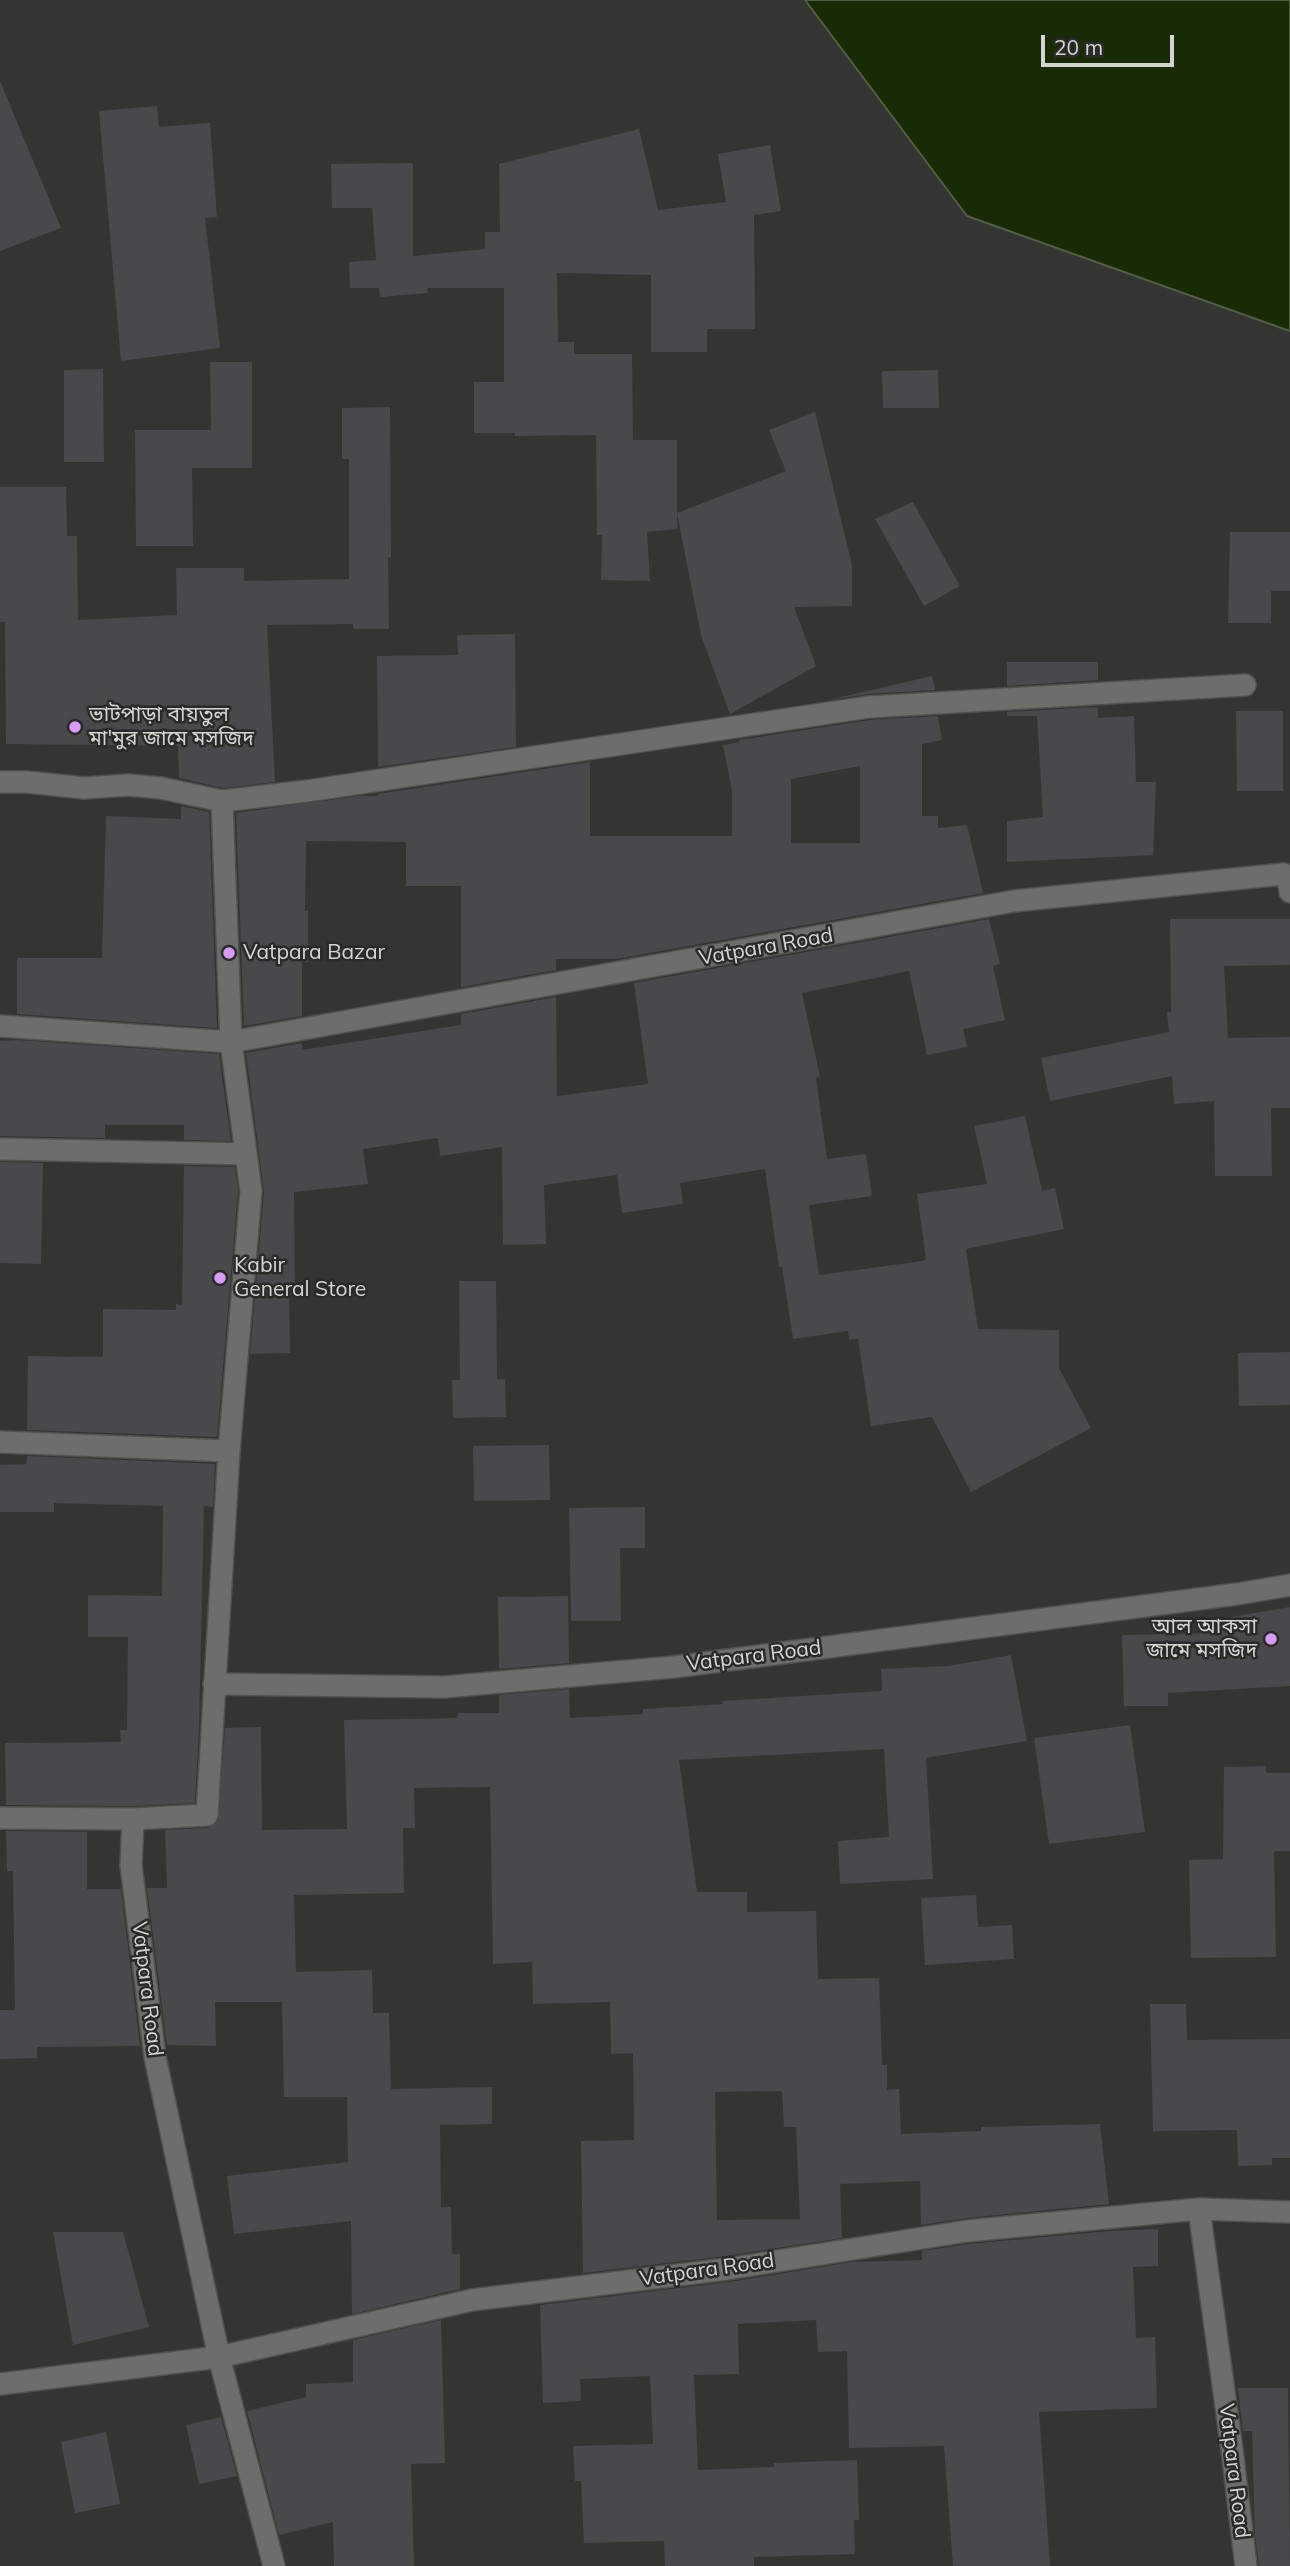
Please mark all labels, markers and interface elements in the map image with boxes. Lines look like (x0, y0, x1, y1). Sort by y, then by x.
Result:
scale bar (1045, 21, 1178, 65)
text: 20 m (1054, 34, 1103, 60)
place label: ভাটপাড়া বায়তুল মা'মুর জামে মসজিদ (89, 702, 254, 752)
marker: ভাটপাড়া বায়তুল মা'মুর জামে মসজিদ (67, 719, 83, 735)
street label: Vatpara Road (697, 923, 835, 971)
place label: Vatpara Bazar (243, 940, 385, 966)
marker: Vatpara Bazar (221, 945, 237, 961)
place label: Kabir General Store (234, 1253, 366, 1303)
marker: Kabir General Store (212, 1270, 228, 1286)
place label: আল আকসা জামে মসজিদ (1146, 1614, 1257, 1664)
marker: আল আকসা জামে মসজিদ (1263, 1631, 1279, 1647)
street label: Vatpara Road (685, 1635, 823, 1677)
street label: Vatpara Road (126, 1920, 168, 2058)
street label: Vatpara Road (638, 2248, 776, 2292)
street label: Vatpara Road (1213, 2402, 1255, 2540)

